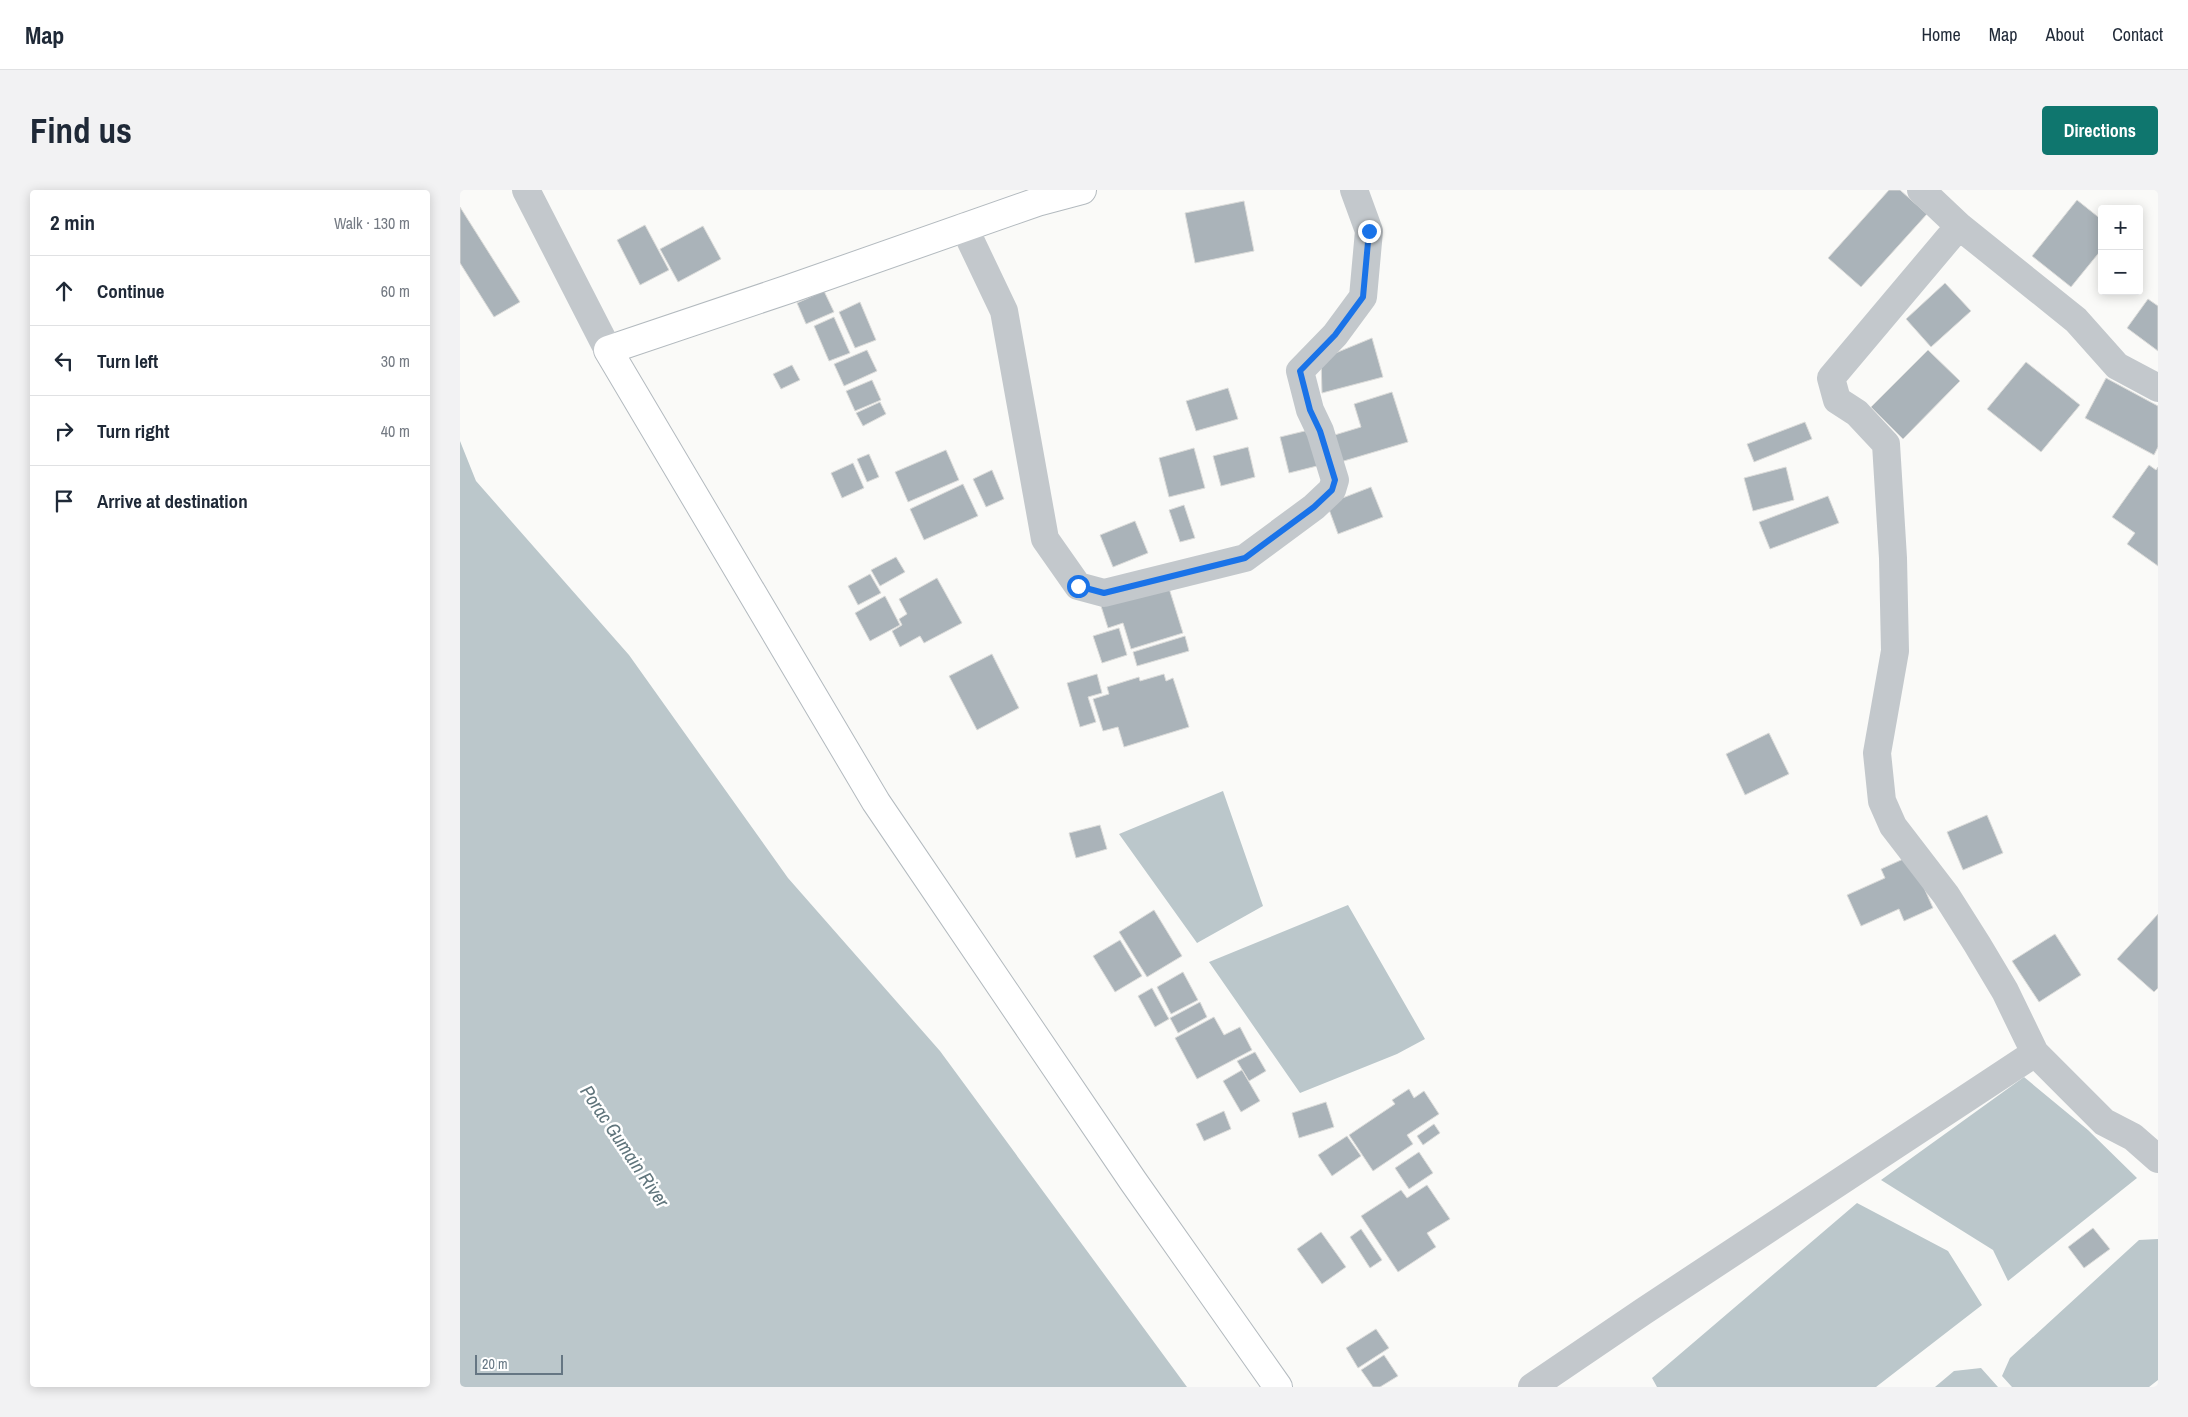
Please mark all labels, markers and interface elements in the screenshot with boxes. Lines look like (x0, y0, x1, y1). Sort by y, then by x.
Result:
text: Map (25, 19, 64, 51)
text: Home (1921, 22, 1961, 47)
text: Map (1989, 22, 2018, 47)
text: About (2046, 22, 2084, 47)
text: Contact (2112, 22, 2163, 47)
button: Directions (2042, 106, 2158, 155)
text: Find us (30, 107, 132, 154)
map controls (2098, 205, 2143, 295)
button: + (2098, 205, 2143, 250)
text: 2 min (50, 208, 95, 237)
text: Walk · 130 m (334, 212, 410, 234)
route end (1358, 220, 1381, 243)
button: − (2098, 250, 2143, 295)
icon: ahead (50, 277, 78, 305)
text: Continue (97, 278, 165, 304)
text: 60 m (381, 280, 410, 302)
icon: left (50, 347, 78, 375)
text: Turn left (97, 348, 158, 374)
text: 30 m (381, 350, 410, 372)
icon: right (50, 417, 78, 445)
text: Turn right (97, 418, 169, 444)
text: 40 m (381, 420, 410, 442)
icon: arrive (50, 487, 78, 515)
text: Arrive at destination (97, 488, 248, 514)
route start (1067, 575, 1090, 598)
water label: Porac Gumain River (575, 1080, 676, 1213)
scale bar (475, 1352, 562, 1375)
text: 20 m (482, 1355, 508, 1373)

